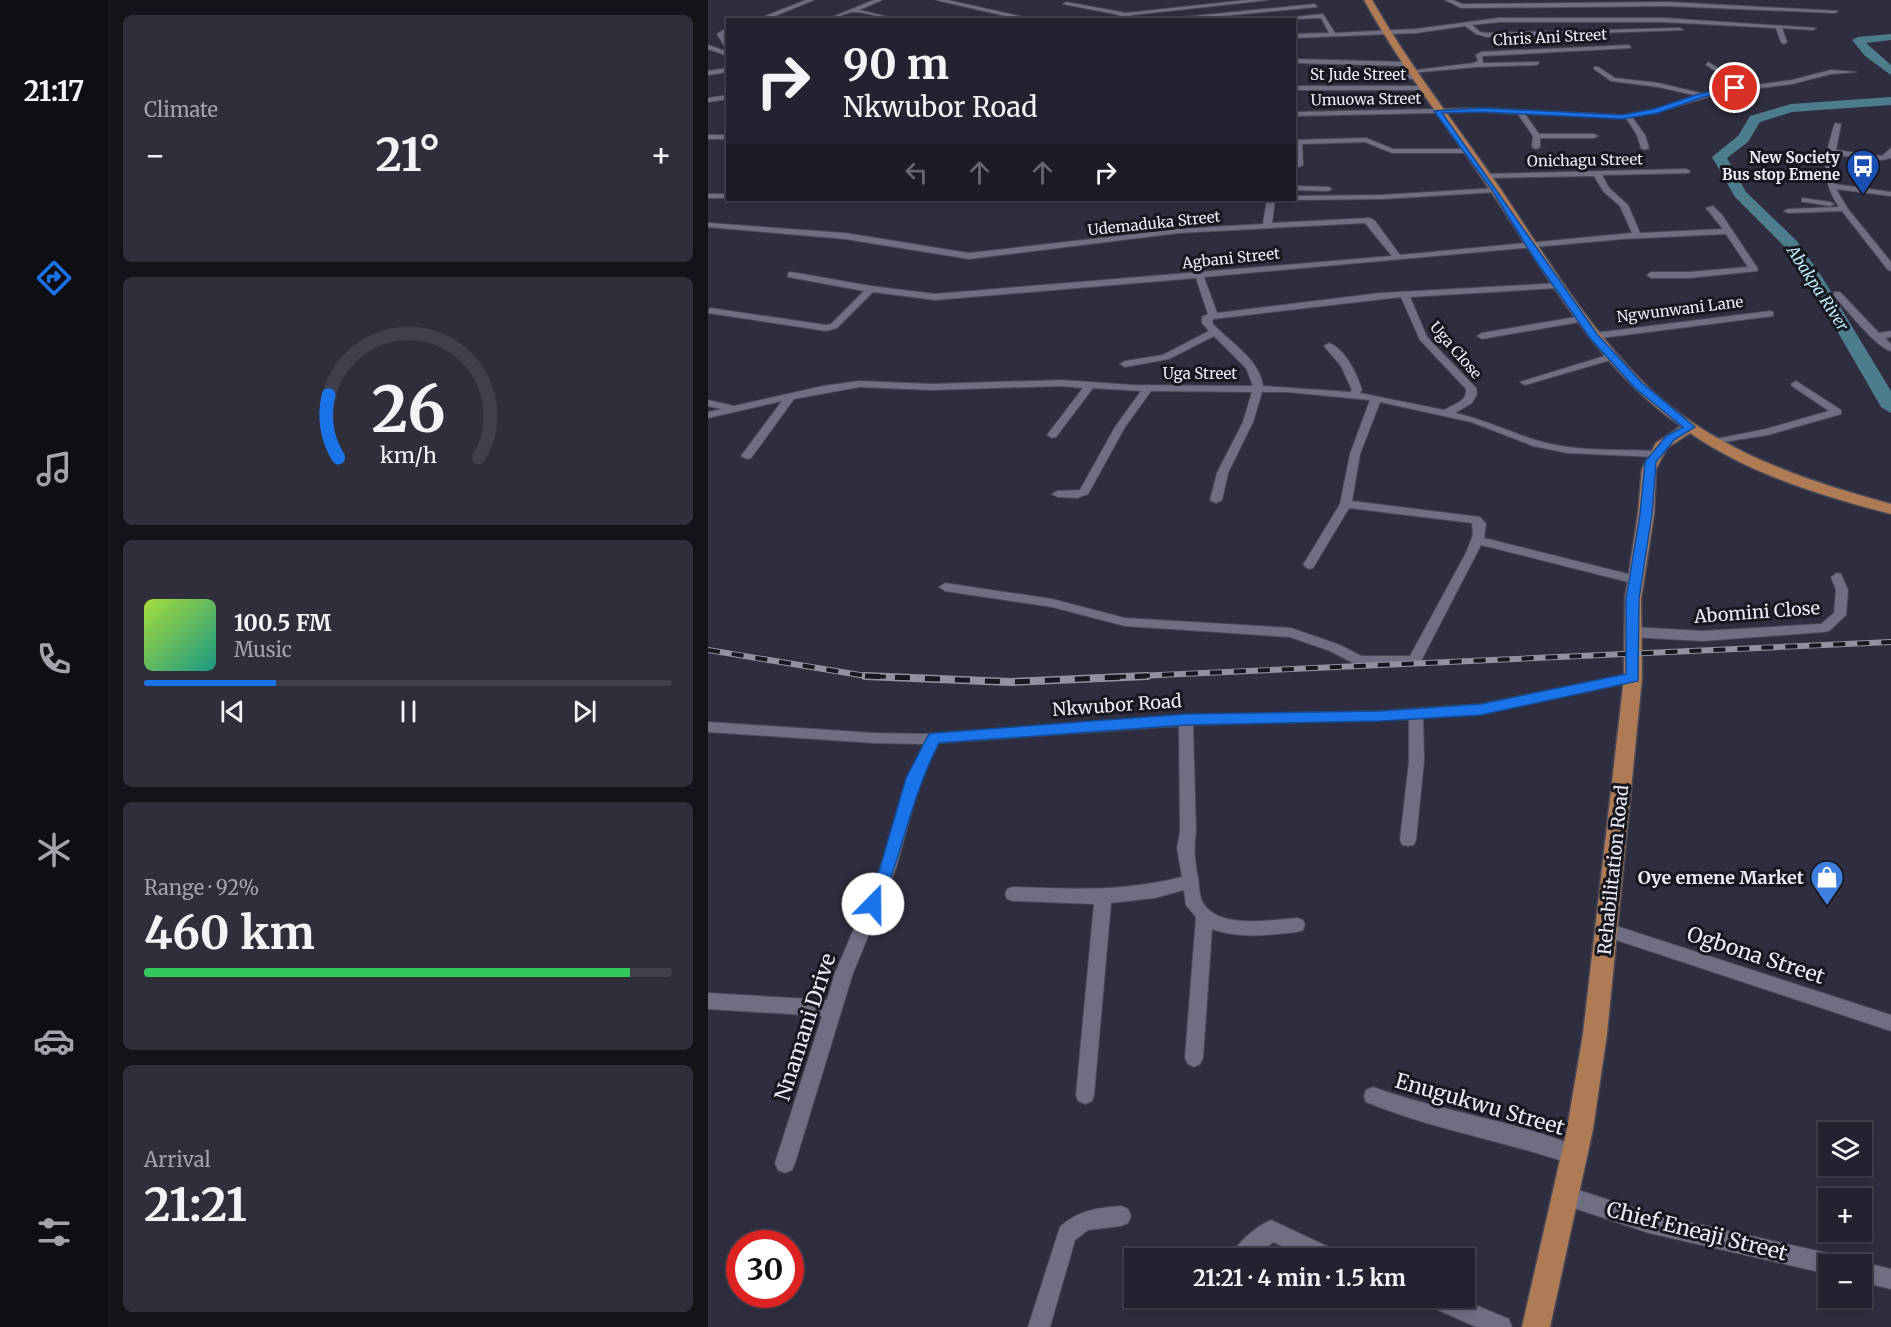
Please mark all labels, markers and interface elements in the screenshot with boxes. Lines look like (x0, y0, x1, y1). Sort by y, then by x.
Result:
street label: Chris Ani Street (1493, 25, 1608, 49)
text: 90 m (843, 38, 949, 90)
icon: right (744, 42, 822, 120)
pin (1709, 62, 1760, 113)
street label: St Jude Street (1310, 65, 1406, 84)
icon: arrive (1718, 71, 1751, 104)
text: 21:17 (24, 74, 84, 108)
street label: Umuowa Street (1311, 89, 1422, 109)
text: Nkwubor Road (843, 90, 1037, 124)
text: Climate (144, 97, 218, 122)
text: 21° (375, 127, 441, 183)
text: − (144, 135, 166, 176)
text: + (650, 135, 672, 176)
place label: New Society Bus stop Emene (1722, 148, 1840, 184)
bus stop icon: New Society Bus stop Emene (1845, 148, 1881, 195)
street label: Onichagu Street (1527, 149, 1643, 171)
icon: left (900, 156, 933, 189)
icon: ahead (963, 156, 996, 189)
icon: ahead (1026, 156, 1059, 189)
icon: right (1089, 156, 1122, 189)
street label: Udemaduka Street (1087, 207, 1221, 239)
water label: Abakpa River (1782, 240, 1853, 335)
street label: Agbani Street (1180, 243, 1281, 273)
icon: directions (33, 257, 75, 299)
street label: Ngwunwani Lane (1616, 292, 1745, 326)
street label: Uga Close (1426, 317, 1486, 383)
street label: Uga Street (1163, 364, 1237, 383)
text: 26 (371, 371, 445, 449)
text: km/h (380, 443, 436, 470)
icon: music (33, 448, 75, 490)
street label: Abomini Close (1692, 596, 1821, 628)
text: 100.5 FM (234, 609, 331, 637)
text: Music (234, 637, 292, 662)
icon: phone (33, 638, 75, 680)
street label: Nkwubor Road (1052, 689, 1183, 721)
icon: previous (216, 695, 249, 728)
icon: pause (392, 695, 425, 728)
icon: next (568, 695, 601, 728)
street label: Rehabilitation Road (1593, 784, 1633, 956)
icon: climate (33, 829, 75, 871)
shop icon: Oye emene Market (1809, 859, 1845, 906)
place label: Oye emene Market (1638, 866, 1805, 889)
position arrow (841, 872, 905, 936)
text: Range · 92% (144, 875, 259, 900)
text: 460 km (144, 905, 315, 961)
street label: Ogbona Street (1684, 920, 1828, 990)
street label: Nnamani Drive (768, 950, 842, 1104)
icon: car (33, 1020, 75, 1062)
street label: Enugukwu Street (1392, 1067, 1568, 1141)
map controls (1818, 1122, 1872, 1308)
button: layers (1818, 1122, 1872, 1176)
text: Arrival (144, 1147, 211, 1172)
text: 21:21 (144, 1177, 247, 1233)
button: + (1818, 1188, 1872, 1242)
street label: Chief Eneaji Street (1604, 1195, 1790, 1267)
icon: filters (33, 1211, 75, 1253)
speed limit sign: 30 (726, 1230, 804, 1308)
button: − (1818, 1254, 1872, 1308)
text: 21:21 · 4 min · 1.5 km (1193, 1264, 1406, 1292)

